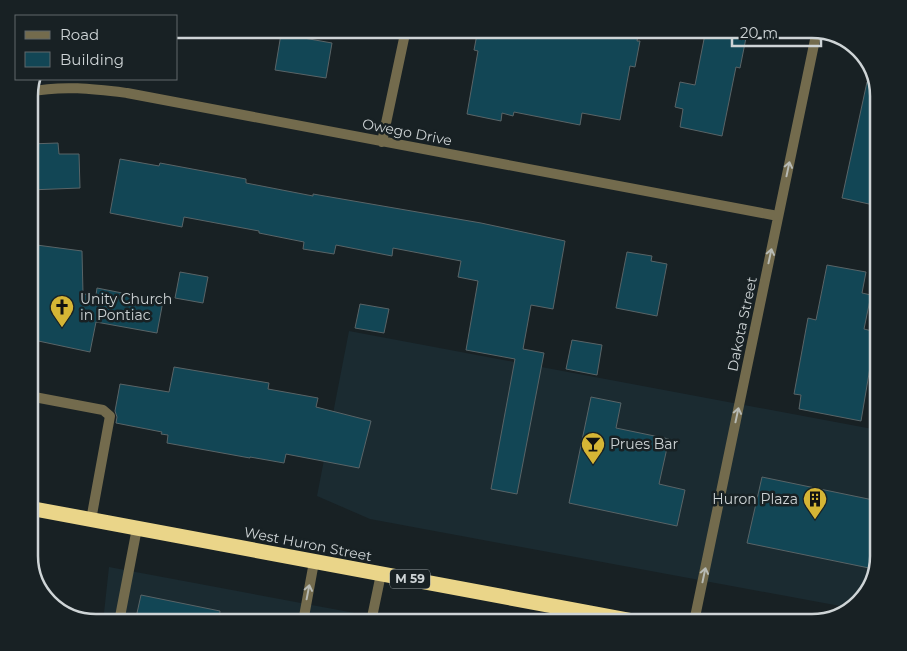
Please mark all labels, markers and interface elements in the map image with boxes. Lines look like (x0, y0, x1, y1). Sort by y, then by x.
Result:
legend (15, 15, 178, 80)
scale bar (732, 15, 821, 47)
text: 20 m (740, 23, 778, 42)
text: Road (60, 25, 99, 44)
text: Building (60, 50, 124, 69)
street label: Owego Drive (361, 114, 453, 150)
one-way arrow (784, 161, 794, 177)
one-way arrow (766, 249, 775, 265)
street label: Dakota Street (723, 275, 761, 373)
place label: Unity Church in Pontiac (80, 290, 172, 324)
church icon: Unity Church in Pontiac (49, 294, 75, 328)
one-way arrow (733, 408, 742, 424)
bar icon: Prues Bar (580, 431, 606, 465)
place label: Prues Bar (610, 435, 679, 453)
building icon: Huron Plaza (802, 486, 828, 520)
place label: Huron Plaza (712, 490, 798, 508)
street label: West Huron Street (243, 523, 374, 565)
one-way arrow (699, 567, 709, 583)
road number: M 59 (390, 570, 430, 588)
one-way arrow (304, 584, 314, 600)

